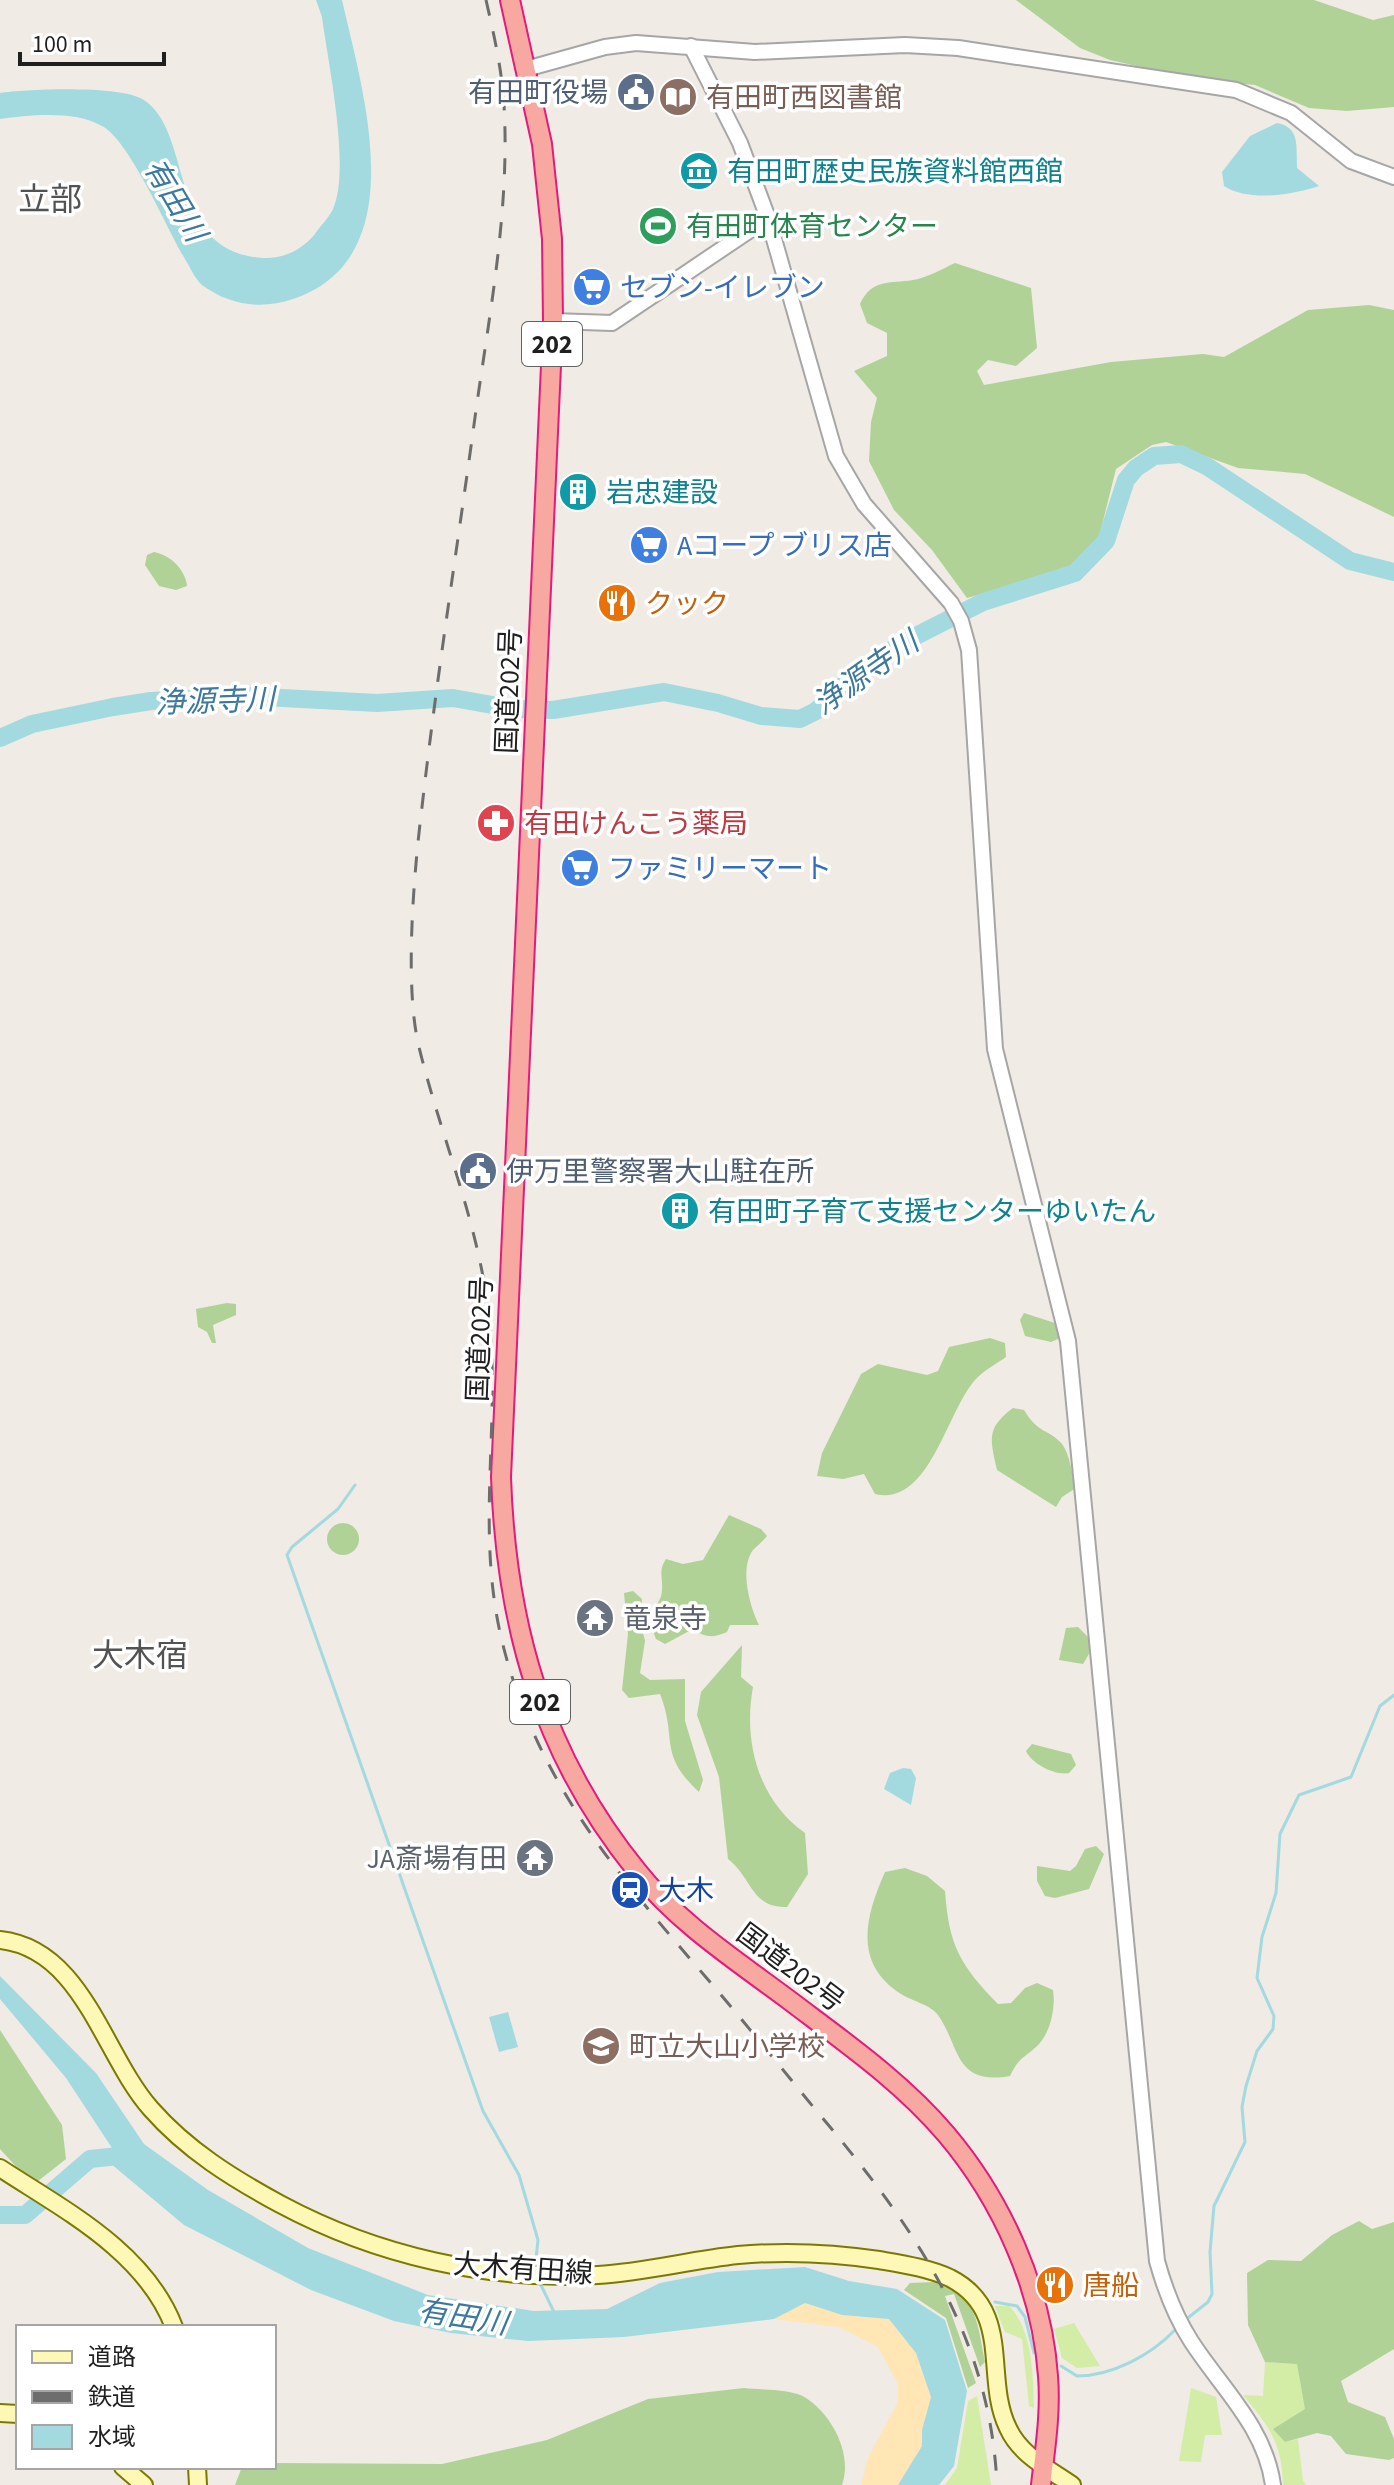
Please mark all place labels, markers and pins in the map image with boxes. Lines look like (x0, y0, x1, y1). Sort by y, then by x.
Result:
public building icon: 有田町役場 (615, 71, 657, 113)
place label: 有田町役場 (468, 73, 608, 113)
library icon: 有田町西図書館 (657, 76, 699, 118)
place label: 有田町西図書館 (706, 78, 902, 118)
museum icon: 有田町歴史民族資料館西館 (678, 150, 720, 192)
place label: 有田町歴史民族資料館西館 (727, 152, 1063, 192)
sports icon: 有田町体育センター (637, 205, 679, 247)
place label: 有田町体育センター (686, 207, 938, 247)
supermarket icon: セブン-イレブン (571, 266, 613, 308)
place label: セブン-イレブン (620, 268, 825, 308)
building icon: 岩忠建設 (557, 471, 599, 513)
place label: 岩忠建設 (606, 473, 718, 513)
supermarket icon: Aコープ ブリス店 (628, 524, 670, 566)
place label: Aコープ ブリス店 (677, 526, 892, 566)
restaurant icon: クック (596, 582, 638, 624)
place label: クック (645, 584, 729, 624)
pharmacy icon: 有田けんこう薬局 (475, 802, 517, 844)
place label: 有田けんこう薬局 (524, 804, 748, 844)
supermarket icon: ファミリーマート (559, 847, 601, 889)
place label: ファミリーマート (608, 849, 832, 889)
public building icon: 伊万里警察署大山駐在所 (457, 1150, 499, 1192)
place label: 伊万里警察署大山駐在所 (506, 1152, 814, 1192)
building icon: 有田町子育て支援センターゆいたん (659, 1190, 701, 1232)
place label: 有田町子育て支援センターゆいたん (708, 1192, 1156, 1232)
temple icon: 竜泉寺 (574, 1597, 616, 1639)
place label: 竜泉寺 (623, 1599, 707, 1639)
temple icon: JA斎場有田 (514, 1837, 556, 1879)
place label: JA斎場有田 (366, 1839, 507, 1879)
station icon: 大木 (609, 1869, 651, 1911)
place label: 大木 (658, 1871, 714, 1911)
school or university icon: 町立大山小学校 (580, 2025, 622, 2067)
place label: 町立大山小学校 (629, 2027, 825, 2067)
restaurant icon: 唐船 (1034, 2264, 1076, 2306)
place label: 唐船 (1083, 2266, 1139, 2306)

